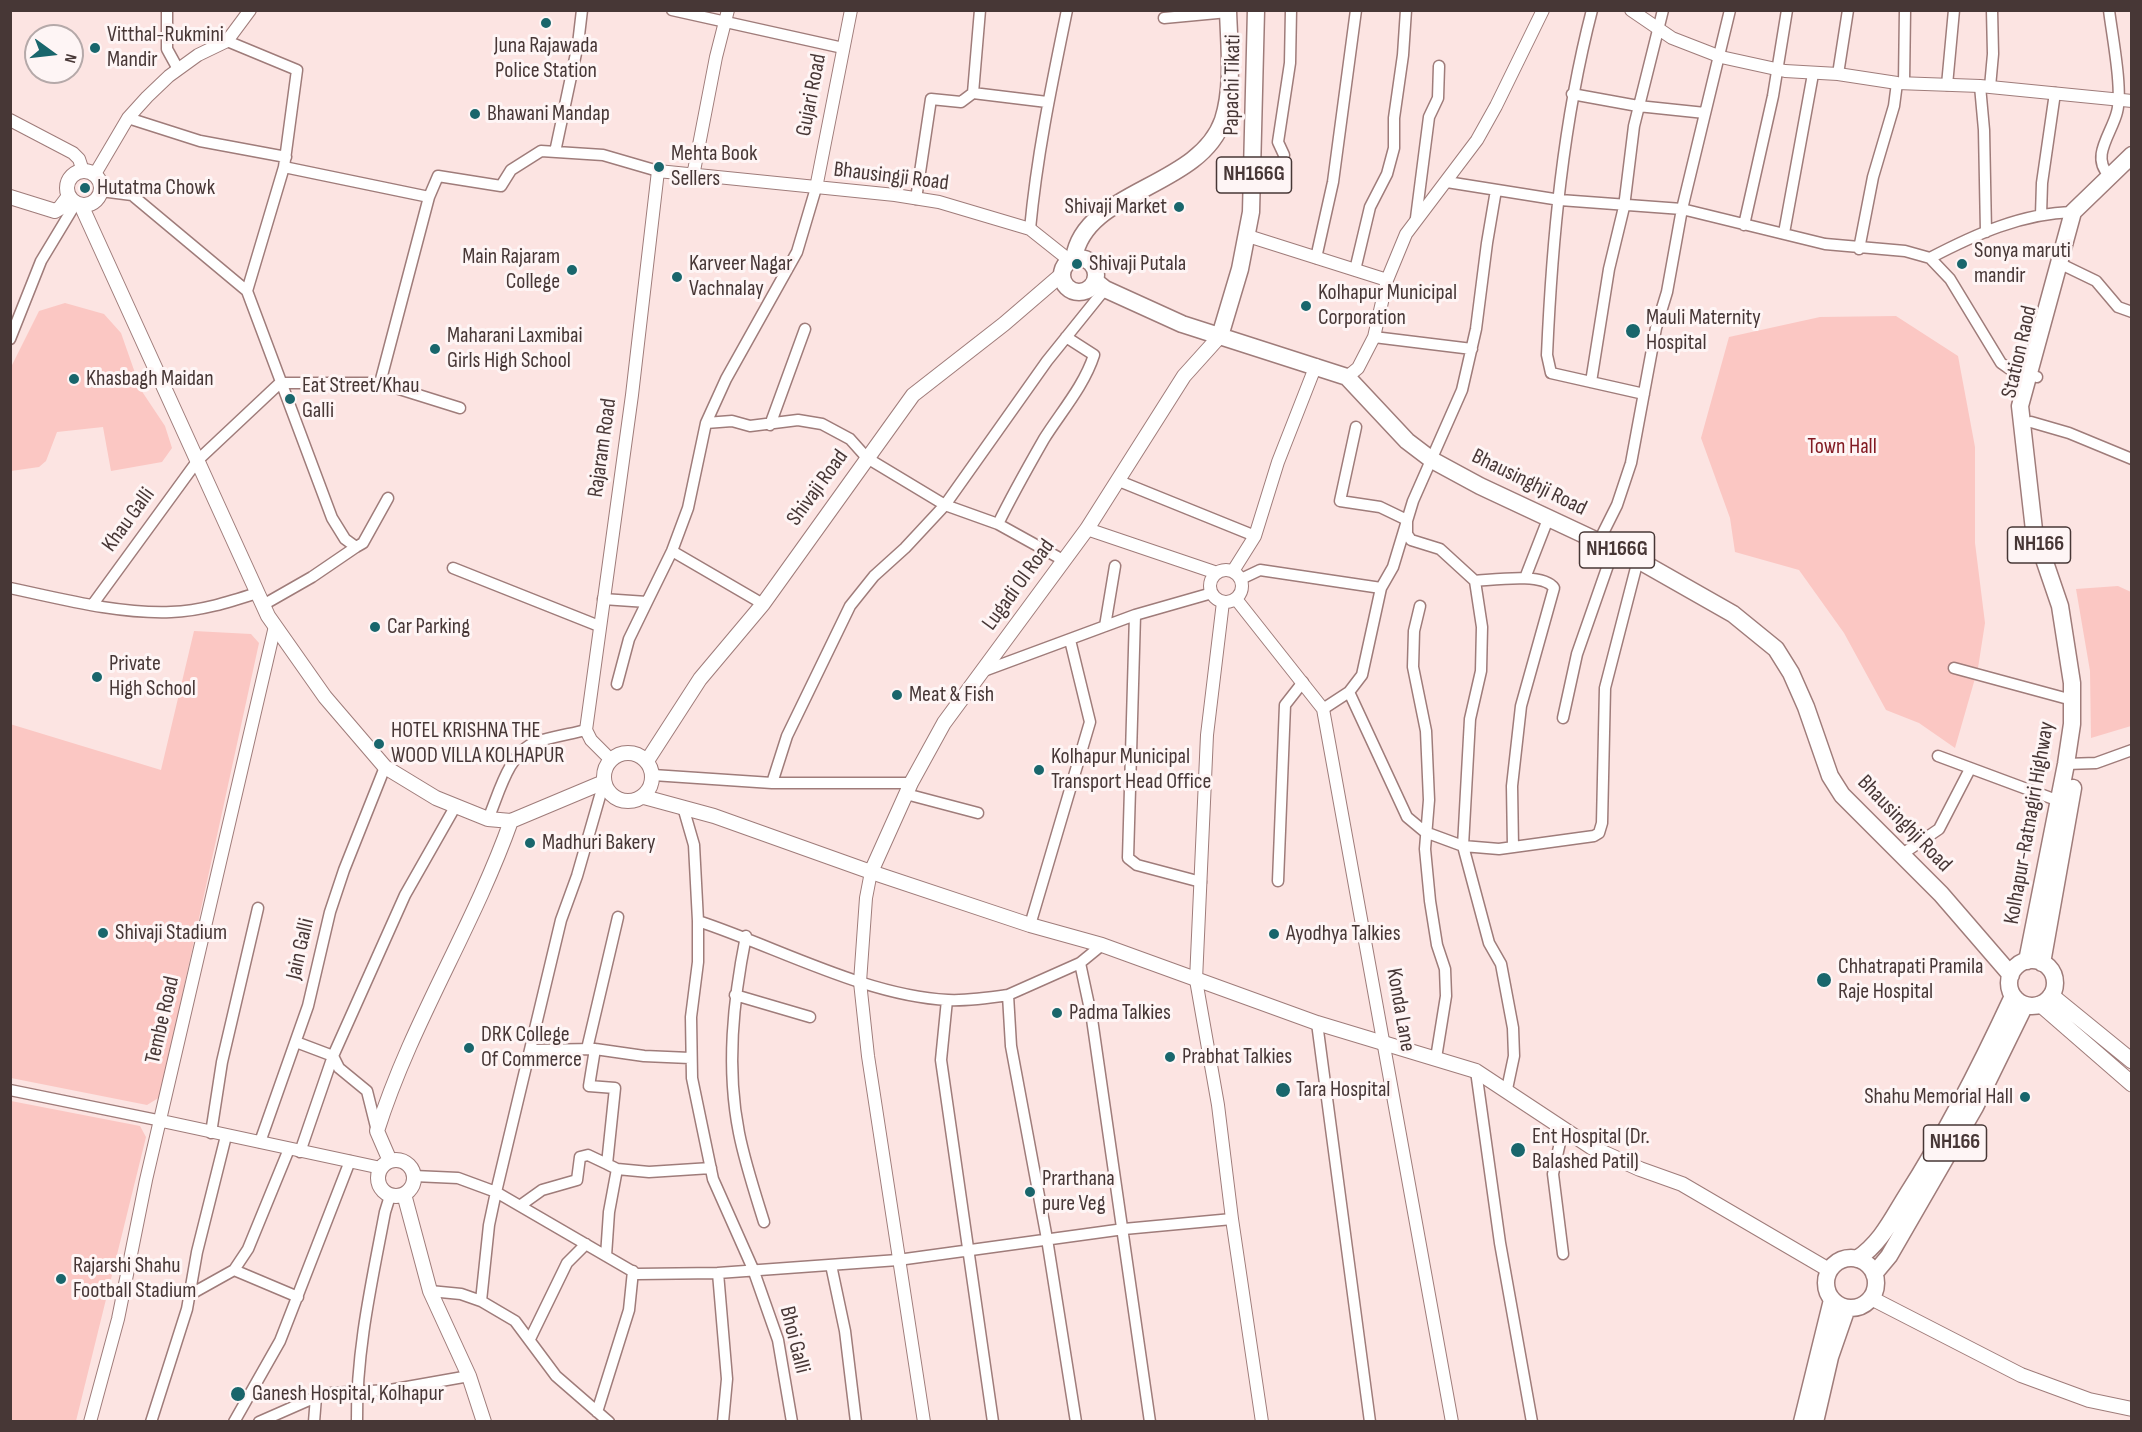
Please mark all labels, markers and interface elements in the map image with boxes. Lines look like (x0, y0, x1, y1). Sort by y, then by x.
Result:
marker: Juna Rajawada Police Station (539, 16, 553, 30)
place label: Vitthal-Rukmini Mandir (107, 22, 224, 74)
north arrow (24, 24, 84, 84)
place label: Juna Rajawada Police Station (494, 33, 598, 84)
street label: Papachi Tikati (1219, 34, 1247, 136)
marker: Vitthal-Rukmini Mandir (88, 41, 102, 55)
text: N (60, 52, 80, 65)
street label: Gujari Road (791, 52, 833, 138)
place label: Bhawani Mandap (487, 101, 610, 127)
marker: Bhawani Mandap (468, 107, 482, 121)
place label: Mehta Book Sellers (671, 141, 758, 192)
street label: Bhausingji Road (832, 157, 950, 197)
road number: NH166G (1216, 157, 1292, 193)
marker: Mehta Book Sellers (652, 160, 666, 174)
place label: Hutatma Chowk (97, 175, 215, 201)
marker: Hutatma Chowk (78, 181, 92, 195)
place label: Shivaji Market (1065, 194, 1167, 220)
marker: Shivaji Market (1172, 200, 1186, 214)
place label: Sonya maruti mandir (1974, 238, 2071, 290)
place label: Main Rajaram College (462, 244, 560, 296)
place label: Karveer Nagar Vachnalay (689, 251, 793, 302)
place label: Shivaji Putala (1089, 251, 1186, 277)
marker: Shivaji Putala (1070, 257, 1084, 271)
marker: Sonya maruti mandir (1955, 257, 1969, 271)
marker: Main Rajaram College (565, 263, 579, 277)
marker: Karveer Nagar Vachnalay (670, 270, 684, 284)
place label: Kolhapur Municipal Corporation (1318, 280, 1457, 332)
marker: Kolhapur Municipal Corporation (1299, 299, 1313, 313)
street label: Station Raod (1997, 303, 2043, 401)
place label: Mauli Maternity Hospital (1646, 305, 1761, 356)
marker: Mauli Maternity Hospital (1624, 322, 1642, 340)
place label: Maharani Laxmibai Girls High School (447, 323, 583, 374)
marker: Maharani Laxmibai Girls High School (428, 342, 442, 356)
place label: Khasbagh Maidan (86, 366, 214, 392)
marker: Khasbagh Maidan (67, 372, 81, 386)
place label: Eat Street/Khau Galli (302, 373, 419, 424)
marker: Eat Street/Khau Galli (283, 392, 297, 406)
street label: Rajaram Road (583, 397, 623, 499)
park label: Town Hall (1807, 434, 1877, 460)
street label: Bhausinghji Road (1467, 444, 1591, 522)
street label: Shivaji Road (782, 445, 854, 531)
street label: Khau Galli (97, 483, 161, 557)
road number: NH166 (2008, 527, 2070, 563)
road number: NH166G (1580, 532, 1654, 568)
street label: Lugadi Ol Road (977, 534, 1061, 636)
place label: Car Parking (387, 614, 470, 640)
marker: Car Parking (368, 620, 382, 634)
place label: Private High School (109, 651, 196, 702)
marker: Private High School (90, 670, 104, 684)
place label: Meat & Fish (909, 682, 994, 708)
marker: Meat & Fish (890, 688, 904, 702)
place label: HOTEL KRISHNA THE WOOD VILLA KOLHAPUR (391, 718, 565, 770)
street label: Kolhapur-Ratnagiri Highway (1999, 720, 2061, 926)
marker: HOTEL KRISHNA THE WOOD VILLA KOLHAPUR (372, 737, 386, 751)
place label: Kolhapur Municipal Transport Head Office (1051, 744, 1211, 796)
marker: Kolhapur Municipal Transport Head Office (1032, 763, 1046, 777)
street label: Bhausinghji Road (1851, 770, 1957, 878)
place label: Madhuri Bakery (542, 830, 655, 856)
marker: Madhuri Bakery (523, 836, 537, 850)
street label: Jain Galli (281, 916, 321, 982)
place label: Shivaji Stadium (115, 920, 227, 946)
place label: Ayodhya Talkies (1286, 921, 1401, 947)
marker: Shivaji Stadium (96, 926, 110, 940)
marker: Ayodhya Talkies (1267, 927, 1281, 941)
place label: Chhatrapati Pramila Raje Hospital (1838, 954, 1983, 1005)
street label: Konda Lane (1380, 966, 1420, 1054)
marker: Chhatrapati Pramila Raje Hospital (1815, 971, 1833, 989)
street label: Tembe Road (140, 974, 186, 1066)
place label: Padma Talkies (1069, 1000, 1171, 1026)
marker: Padma Talkies (1050, 1006, 1064, 1020)
place label: DRK College Of Commerce (481, 1022, 582, 1074)
marker: DRK College Of Commerce (462, 1041, 476, 1055)
place label: Prabhat Talkies (1182, 1044, 1292, 1070)
marker: Prabhat Talkies (1163, 1050, 1177, 1064)
place label: Tara Hospital (1296, 1077, 1390, 1103)
marker: Tara Hospital (1274, 1081, 1292, 1099)
place label: Shahu Memorial Hall (1864, 1084, 2013, 1110)
marker: Shahu Memorial Hall (2018, 1090, 2032, 1104)
place label: Ent Hospital (Dr. Balashed Patil) (1532, 1124, 1650, 1176)
road number: NH166 (1924, 1125, 1986, 1161)
marker: Ent Hospital (Dr. Balashed Patil) (1509, 1141, 1527, 1159)
place label: Prarthana pure Veg (1042, 1166, 1115, 1218)
marker: Prarthana pure Veg (1023, 1185, 1037, 1199)
place label: Rajarshi Shahu Football Stadium (73, 1253, 196, 1304)
marker: Rajarshi Shahu Football Stadium (54, 1272, 68, 1286)
street label: Bhoi Galli (773, 1304, 815, 1376)
place label: Ganesh Hospital, Kolhapur (252, 1381, 444, 1407)
marker: Ganesh Hospital, Kolhapur (229, 1385, 247, 1403)

